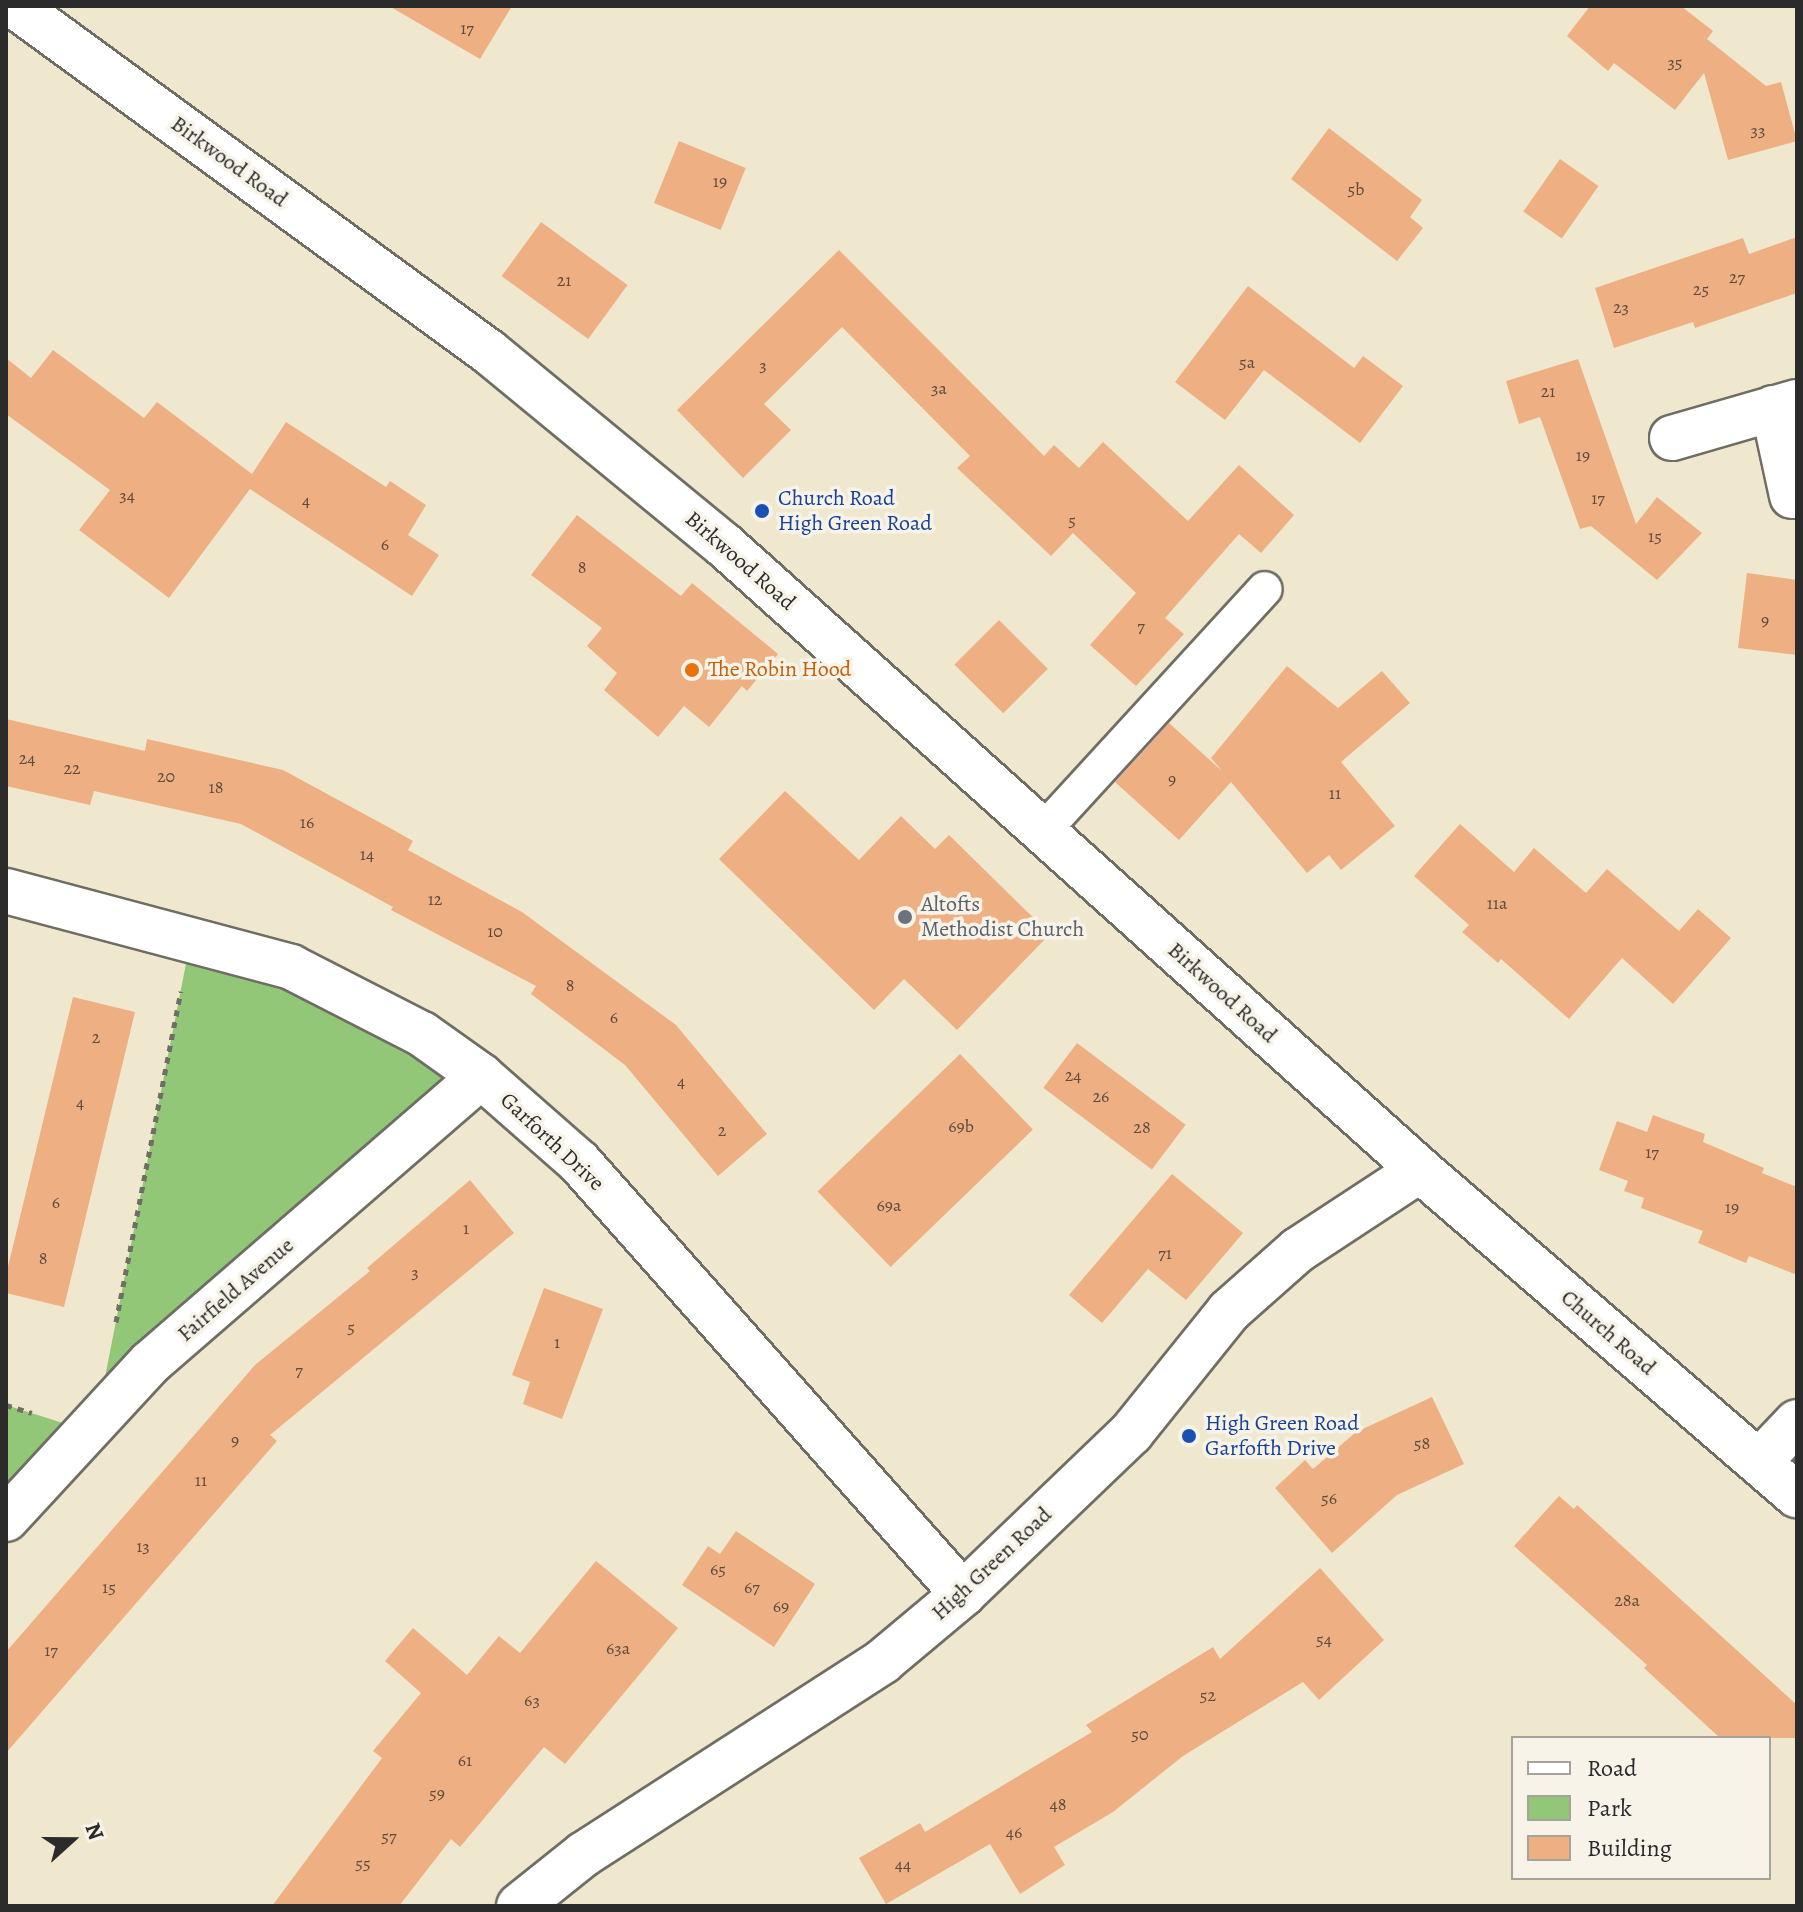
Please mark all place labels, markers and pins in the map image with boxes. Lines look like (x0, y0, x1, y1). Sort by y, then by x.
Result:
place label: Church Road High Green Road (778, 485, 932, 536)
marker: Church Road High Green Road (753, 502, 771, 520)
place label: The Robin Hood (708, 657, 851, 683)
marker: The Robin Hood (683, 661, 701, 679)
place label: Altofts Methodist Church (921, 891, 1084, 942)
marker: Altofts Methodist Church (896, 908, 914, 926)
place label: High Green Road Garfofth Drive (1205, 1410, 1359, 1462)
marker: High Green Road Garfofth Drive (1180, 1427, 1198, 1445)

